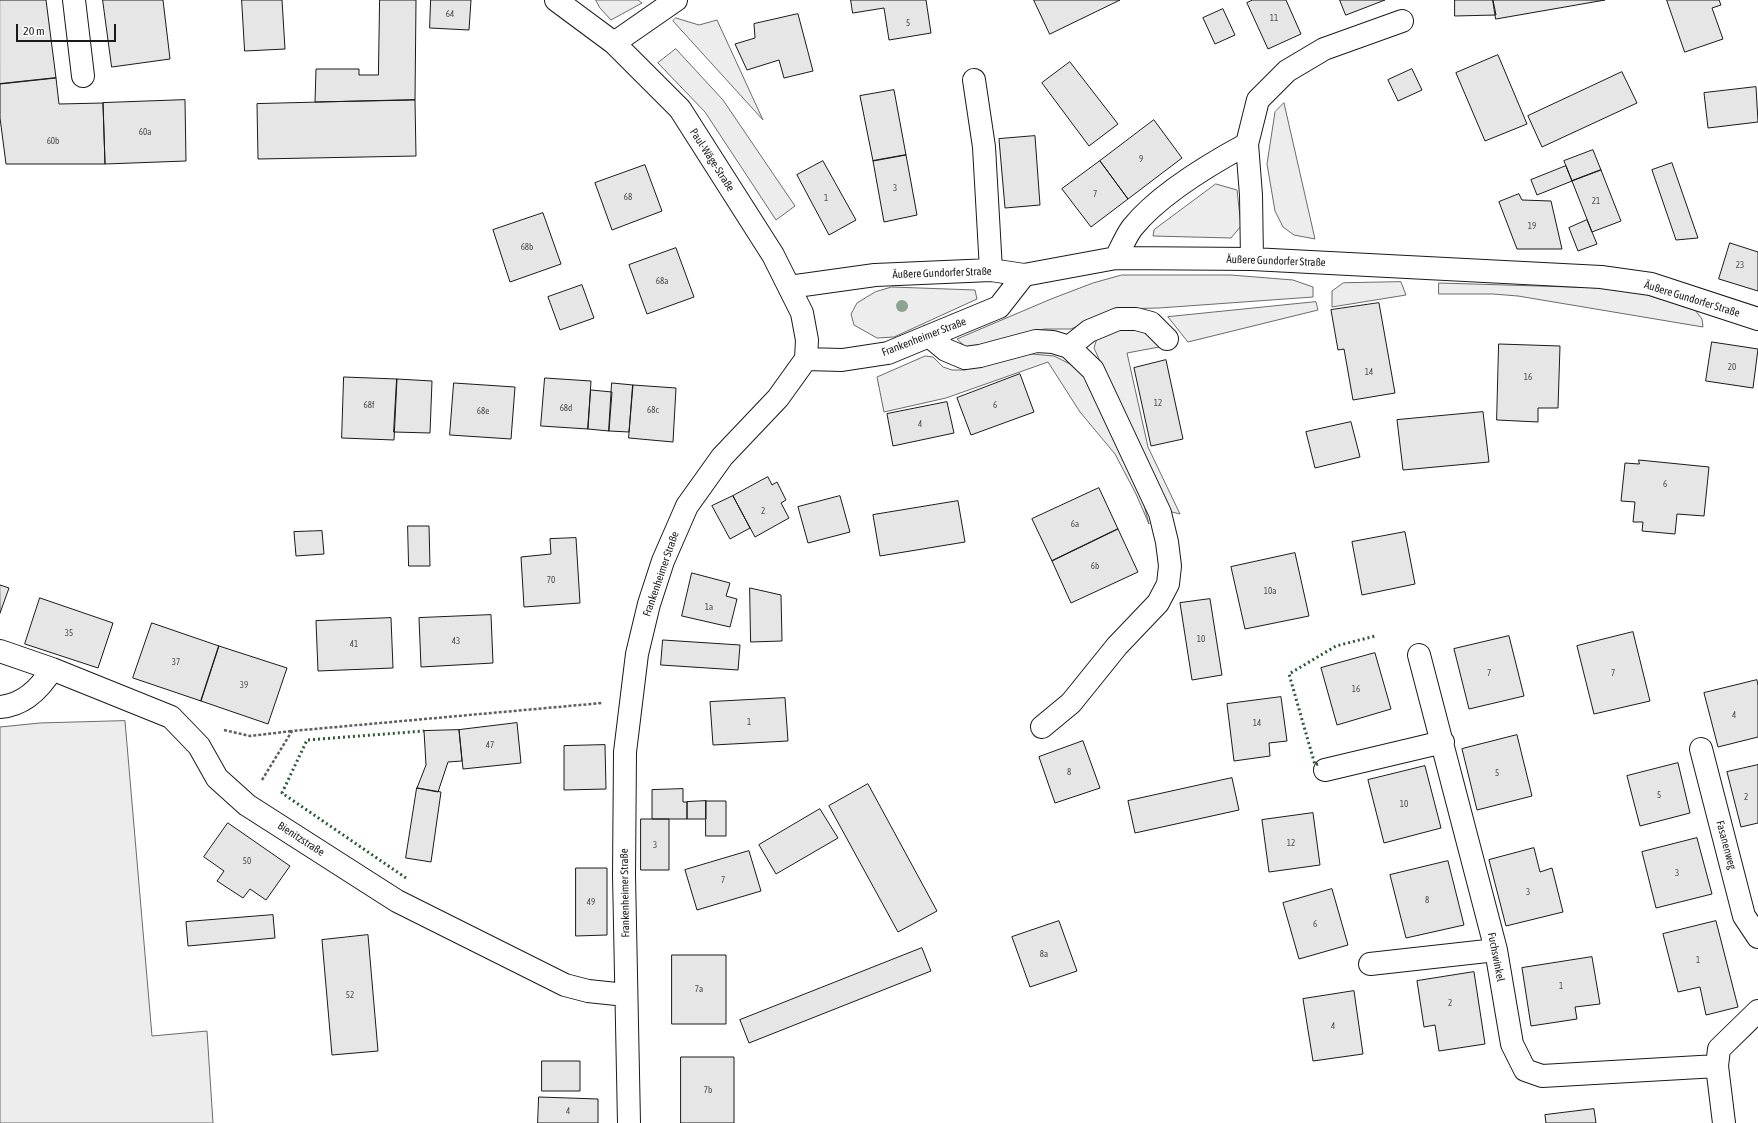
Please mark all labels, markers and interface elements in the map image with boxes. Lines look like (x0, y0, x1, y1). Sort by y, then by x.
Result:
house number: 64 (446, 9, 454, 19)
house number: 11 (1270, 13, 1278, 23)
scale bar (18, 16, 118, 42)
house number: 5 (906, 18, 910, 28)
text: 20 m (23, 24, 45, 38)
street label: Paul-Wäge-Straße (687, 126, 737, 194)
house number: 60a (139, 127, 151, 137)
house number: 60b (47, 136, 59, 146)
house number: 9 (1139, 154, 1143, 164)
house number: 3 (893, 183, 897, 193)
house number: 7 (1093, 189, 1097, 199)
house number: 68 (624, 192, 632, 202)
house number: 1 (824, 193, 828, 203)
house number: 21 (1592, 196, 1600, 206)
house number: 19 (1528, 221, 1536, 231)
house number: 68b (521, 242, 533, 252)
street label: Äußere Gundorfer Straße (1226, 253, 1326, 269)
house number: 23 (1736, 260, 1744, 270)
street label: Äußere Gundorfer Straße (892, 265, 992, 281)
house number: 68a (656, 276, 668, 286)
street label: Äußere Gundorfer Straße (1643, 278, 1741, 320)
street label: Frankenheimer Straße (880, 315, 968, 359)
house number: 20 (1728, 362, 1736, 372)
house number: 14 (1365, 367, 1373, 377)
house number: 16 (1524, 372, 1532, 382)
house number: 12 (1154, 398, 1162, 408)
house number: 68f (364, 400, 374, 410)
house number: 6 (993, 400, 997, 410)
house number: 68d (560, 403, 572, 413)
house number: 68c (647, 405, 659, 415)
house number: 68e (477, 406, 489, 416)
house number: 4 (918, 419, 922, 429)
house number: 6 (1663, 479, 1667, 489)
house number: 2 (761, 506, 765, 516)
house number: 6a (1071, 519, 1079, 529)
street label: Frankenheimer Straße (640, 530, 682, 618)
house number: 6b (1091, 561, 1099, 571)
house number: 70 (547, 575, 555, 585)
house number: 10a (1264, 586, 1276, 596)
house number: 1a (705, 602, 713, 612)
house number: 35 (65, 628, 73, 638)
house number: 10 (1197, 634, 1205, 644)
house number: 43 (452, 636, 460, 646)
house number: 41 (350, 639, 358, 649)
house number: 37 (172, 657, 180, 667)
house number: 7 (1487, 668, 1491, 678)
house number: 7 (1611, 668, 1615, 678)
house number: 39 (240, 680, 248, 690)
house number: 16 (1352, 684, 1360, 694)
house number: 4 (1732, 710, 1736, 720)
house number: 1 (747, 717, 751, 727)
house number: 14 (1253, 718, 1261, 728)
house number: 47 (486, 740, 494, 750)
house number: 8 (1067, 767, 1071, 777)
house number: 5 (1495, 768, 1499, 778)
house number: 5 (1657, 790, 1661, 800)
house number: 2 (1744, 792, 1748, 802)
house number: 10 (1400, 799, 1408, 809)
street label: Bienitzstraße (275, 819, 327, 859)
street label: Fasanenweg (1713, 819, 1739, 871)
house number: 12 (1287, 838, 1295, 848)
house number: 3 (653, 840, 657, 850)
street label: Frankenheimer Straße (618, 848, 632, 938)
house number: 50 (243, 856, 251, 866)
house number: 3 (1675, 868, 1679, 878)
house number: 7 (721, 875, 725, 885)
house number: 3 (1526, 887, 1530, 897)
house number: 8 (1425, 895, 1429, 905)
house number: 49 (587, 897, 595, 907)
house number: 6 (1313, 919, 1317, 929)
street label: Fuchswinkel (1485, 931, 1507, 983)
house number: 8a (1040, 949, 1048, 959)
house number: 1 (1696, 955, 1700, 965)
house number: 1 (1559, 981, 1563, 991)
house number: 7a (695, 984, 703, 994)
house number: 52 (346, 990, 354, 1000)
house number: 2 (1448, 998, 1452, 1008)
house number: 4 (1331, 1021, 1335, 1031)
house number: 7b (704, 1085, 712, 1095)
house number: 4 (566, 1106, 570, 1116)

